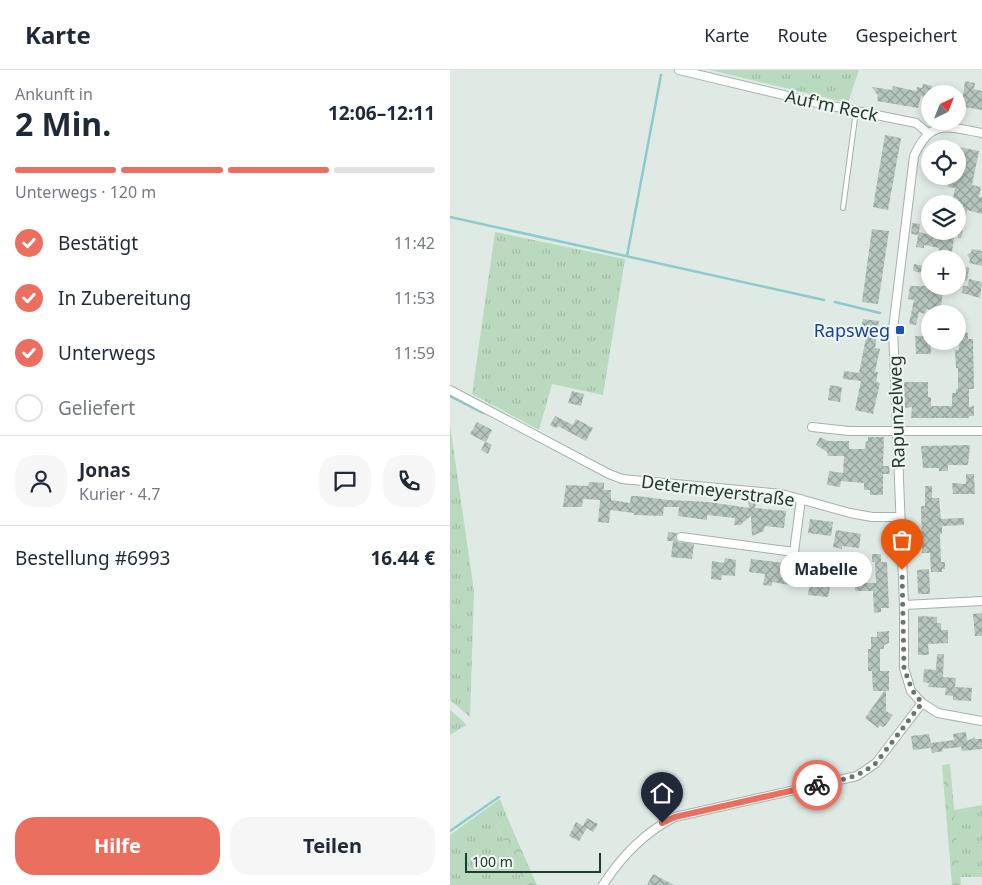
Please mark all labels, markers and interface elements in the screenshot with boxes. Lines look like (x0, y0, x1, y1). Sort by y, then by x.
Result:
text: Karte (25, 18, 91, 51)
text: Karte (704, 23, 750, 47)
text: Route (778, 23, 827, 47)
text: Gespeichert (855, 23, 957, 47)
text: Ankunft in (15, 83, 93, 105)
street label: Auf'm Reck (783, 83, 881, 127)
north arrow (921, 85, 966, 130)
map controls (921, 85, 966, 350)
text: 12:06–12:11 (328, 100, 435, 126)
text: 2 Min. (15, 102, 111, 145)
button: locate (921, 140, 966, 185)
text: Unterwegs · 120 m (15, 181, 156, 203)
button: layers (921, 195, 966, 240)
icon: check (15, 229, 43, 257)
text: Bestätigt (58, 230, 138, 256)
text: 11:42 (394, 232, 435, 254)
button: + (921, 250, 966, 295)
icon: check (15, 284, 43, 312)
text: In Zubereitung (58, 285, 191, 311)
text: 11:53 (394, 287, 435, 309)
button: − (921, 305, 966, 350)
place label: Rapsweg (814, 318, 890, 342)
marker: Rapsweg (894, 324, 906, 336)
icon: check (15, 339, 43, 367)
text: Unterwegs (58, 340, 156, 366)
text: 11:59 (394, 342, 435, 364)
street label: Rapunzelweg (882, 355, 910, 469)
text: Geliefert (58, 395, 135, 421)
button: person (15, 455, 67, 507)
button: chat (319, 455, 371, 507)
button: phone (383, 455, 435, 507)
text: Jonas (79, 457, 130, 483)
street label: Determeyerstraße (640, 469, 796, 511)
text: Kurier · 4.7 (79, 483, 160, 505)
pin (881, 519, 923, 570)
icon: bag (888, 526, 916, 554)
text: Bestellung #6993 (15, 545, 170, 571)
text: 16.44 € (370, 545, 435, 571)
callout: Mabelle (780, 552, 872, 588)
text: Mabelle (794, 558, 858, 580)
courier (792, 760, 842, 810)
icon: bike (803, 771, 831, 799)
pin (641, 772, 683, 823)
icon: home (648, 779, 676, 807)
button: Hilfe (15, 817, 220, 875)
button: Teilen (230, 817, 435, 875)
scale bar (465, 850, 601, 873)
text: 100 m (472, 852, 513, 871)

